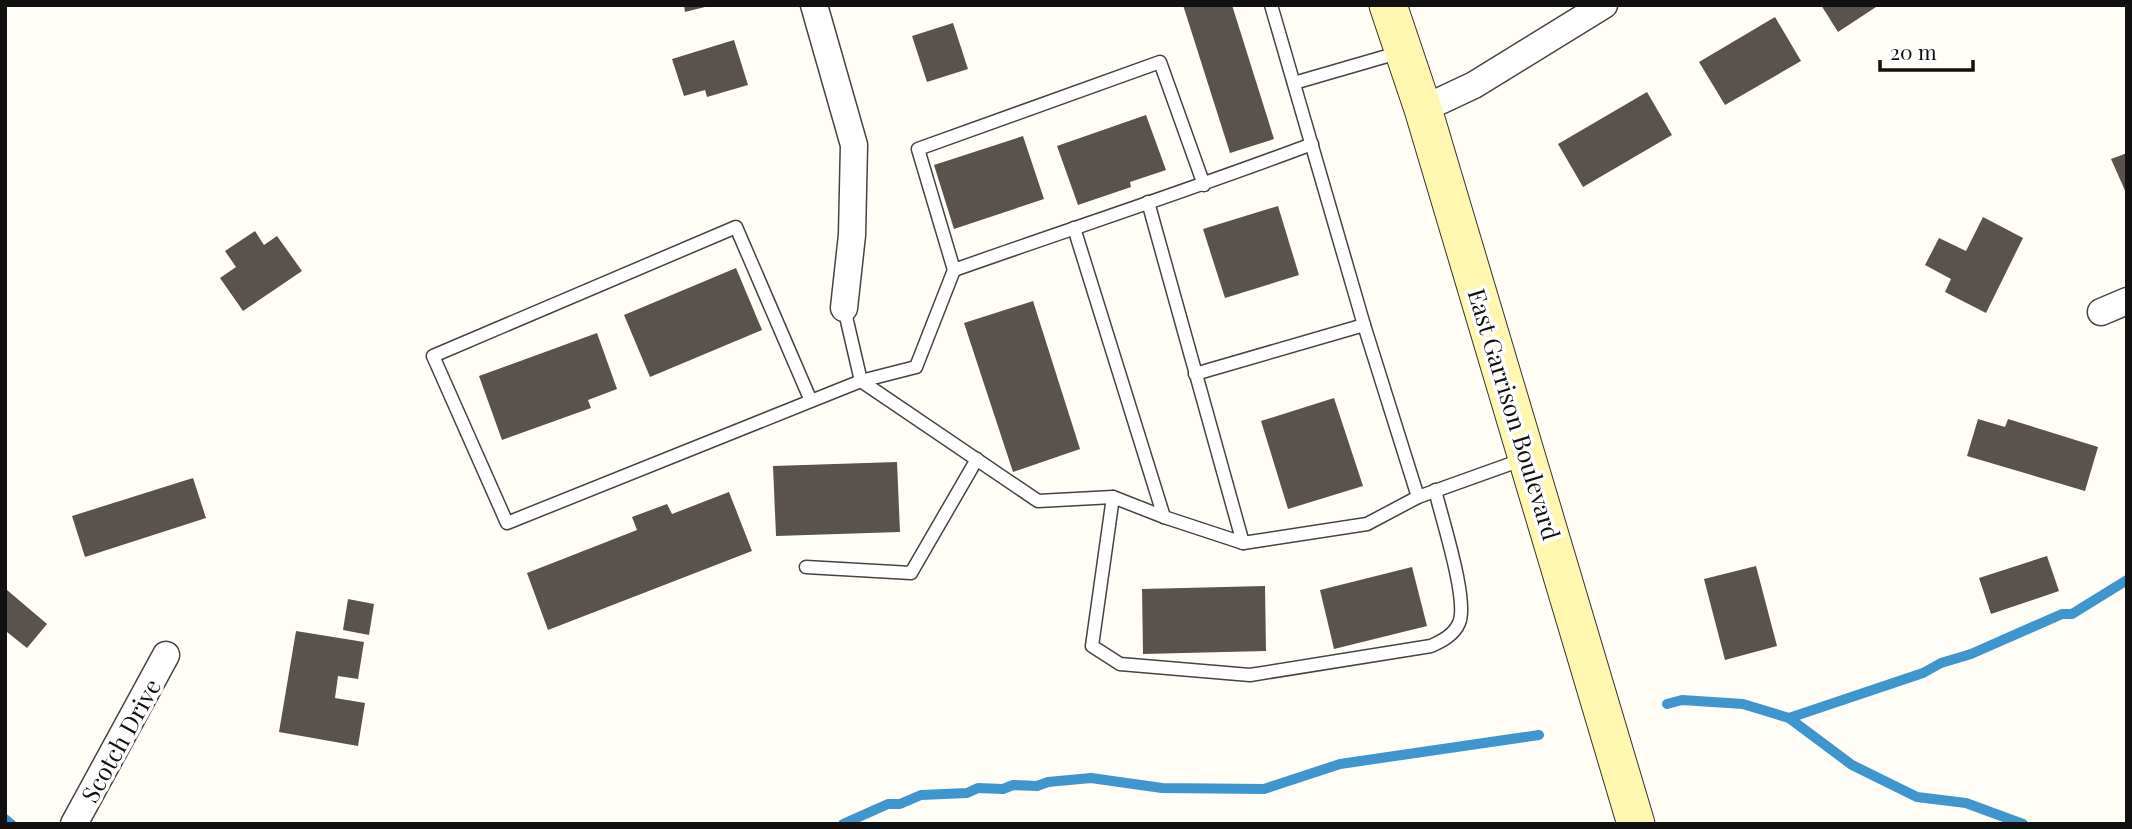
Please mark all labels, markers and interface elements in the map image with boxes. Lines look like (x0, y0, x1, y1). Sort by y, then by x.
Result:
scale bar (1880, 28, 1973, 72)
text: 20 m (1890, 37, 1937, 65)
street label: East Garrison Boulevard (1462, 284, 1568, 544)
street label: Scotch Drive (73, 672, 167, 808)

